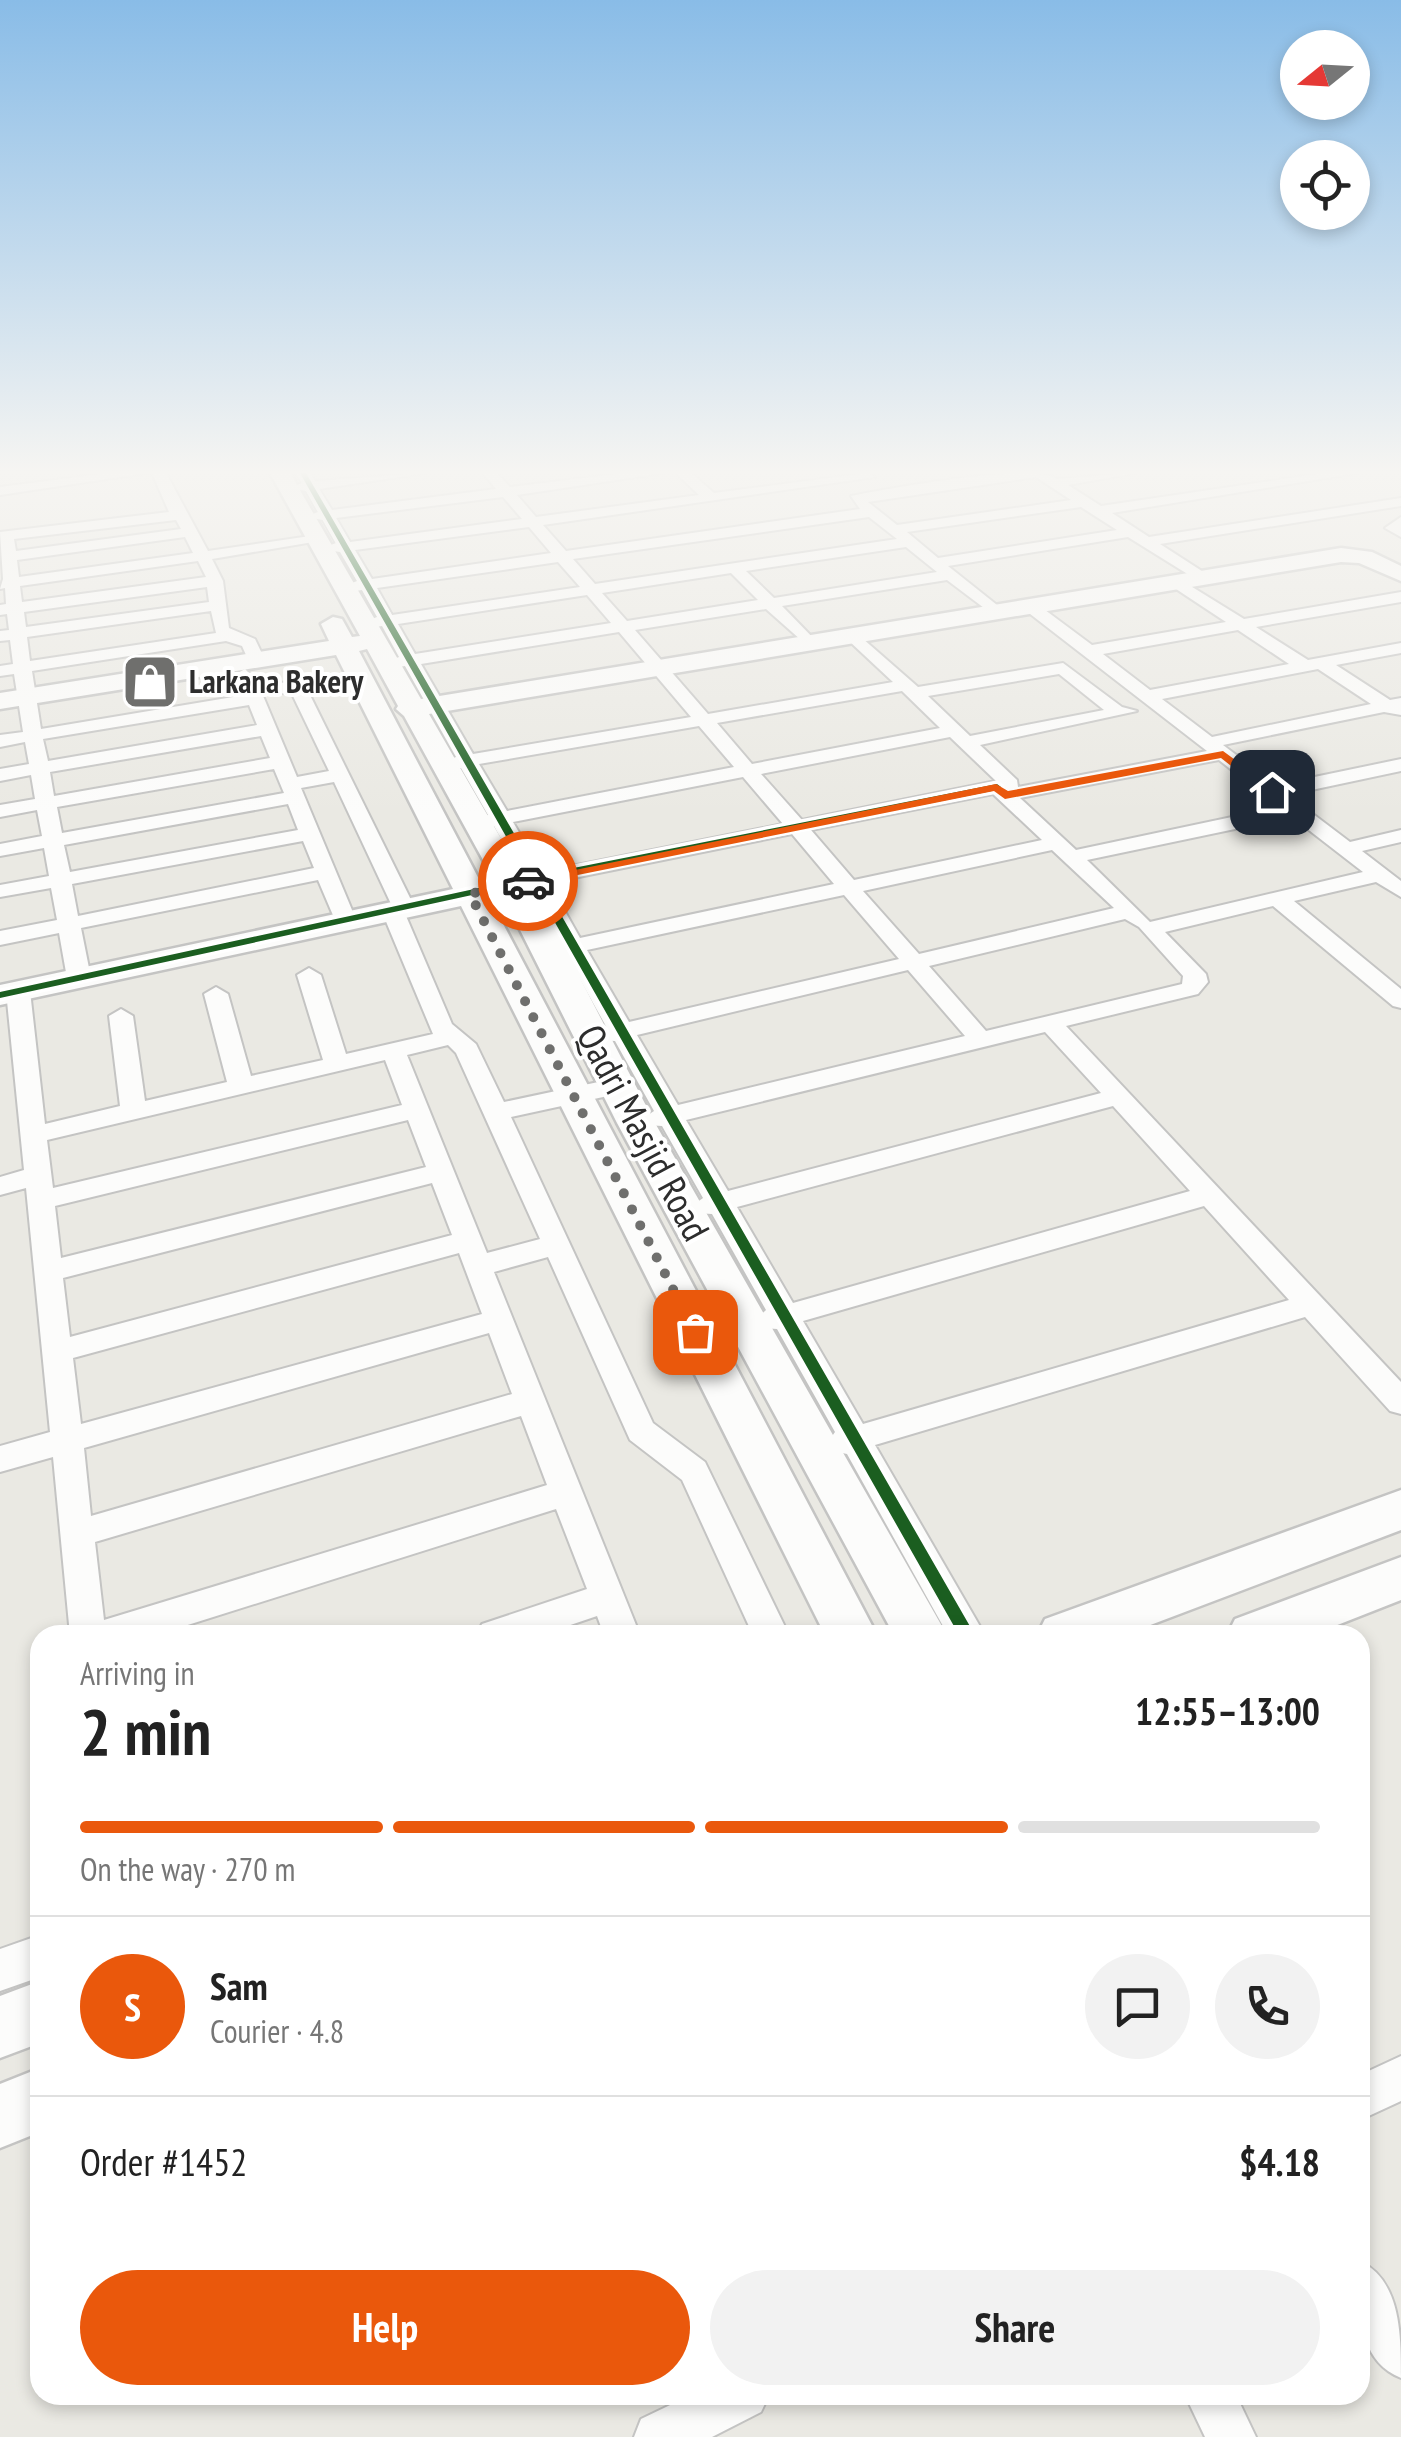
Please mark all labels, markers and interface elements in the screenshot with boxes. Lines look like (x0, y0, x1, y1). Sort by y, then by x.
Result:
north arrow (1280, 30, 1370, 120)
map controls (1280, 30, 1370, 230)
button: locate (1280, 140, 1370, 230)
shop icon: Larkana Bakery (120, 652, 180, 712)
place label: Larkana Bakery (189, 660, 365, 702)
pin (1230, 750, 1315, 835)
icon: home (1245, 765, 1300, 820)
courier (478, 831, 578, 931)
icon: car (501, 854, 556, 909)
street label: Qadri Masjid Road (567, 1016, 722, 1249)
pin (653, 1290, 738, 1375)
icon: bag (668, 1305, 723, 1360)
text: Arriving in (80, 1652, 195, 1694)
text: 12:55–13:00 (1135, 1686, 1320, 1735)
text: 2 min (80, 1689, 211, 1773)
text: On the way · 270 m (80, 1848, 295, 1890)
button: chat (1085, 1954, 1190, 2059)
button: phone (1215, 1954, 1320, 2059)
text: Sam (210, 1961, 268, 2010)
text: S (124, 1982, 141, 2031)
text: Courier · 4.8 (210, 2010, 344, 2052)
text: Order #1452 (80, 2137, 247, 2186)
text: $4.18 (1239, 2137, 1320, 2186)
button: Help (80, 2270, 690, 2385)
button: Share (710, 2270, 1320, 2385)

